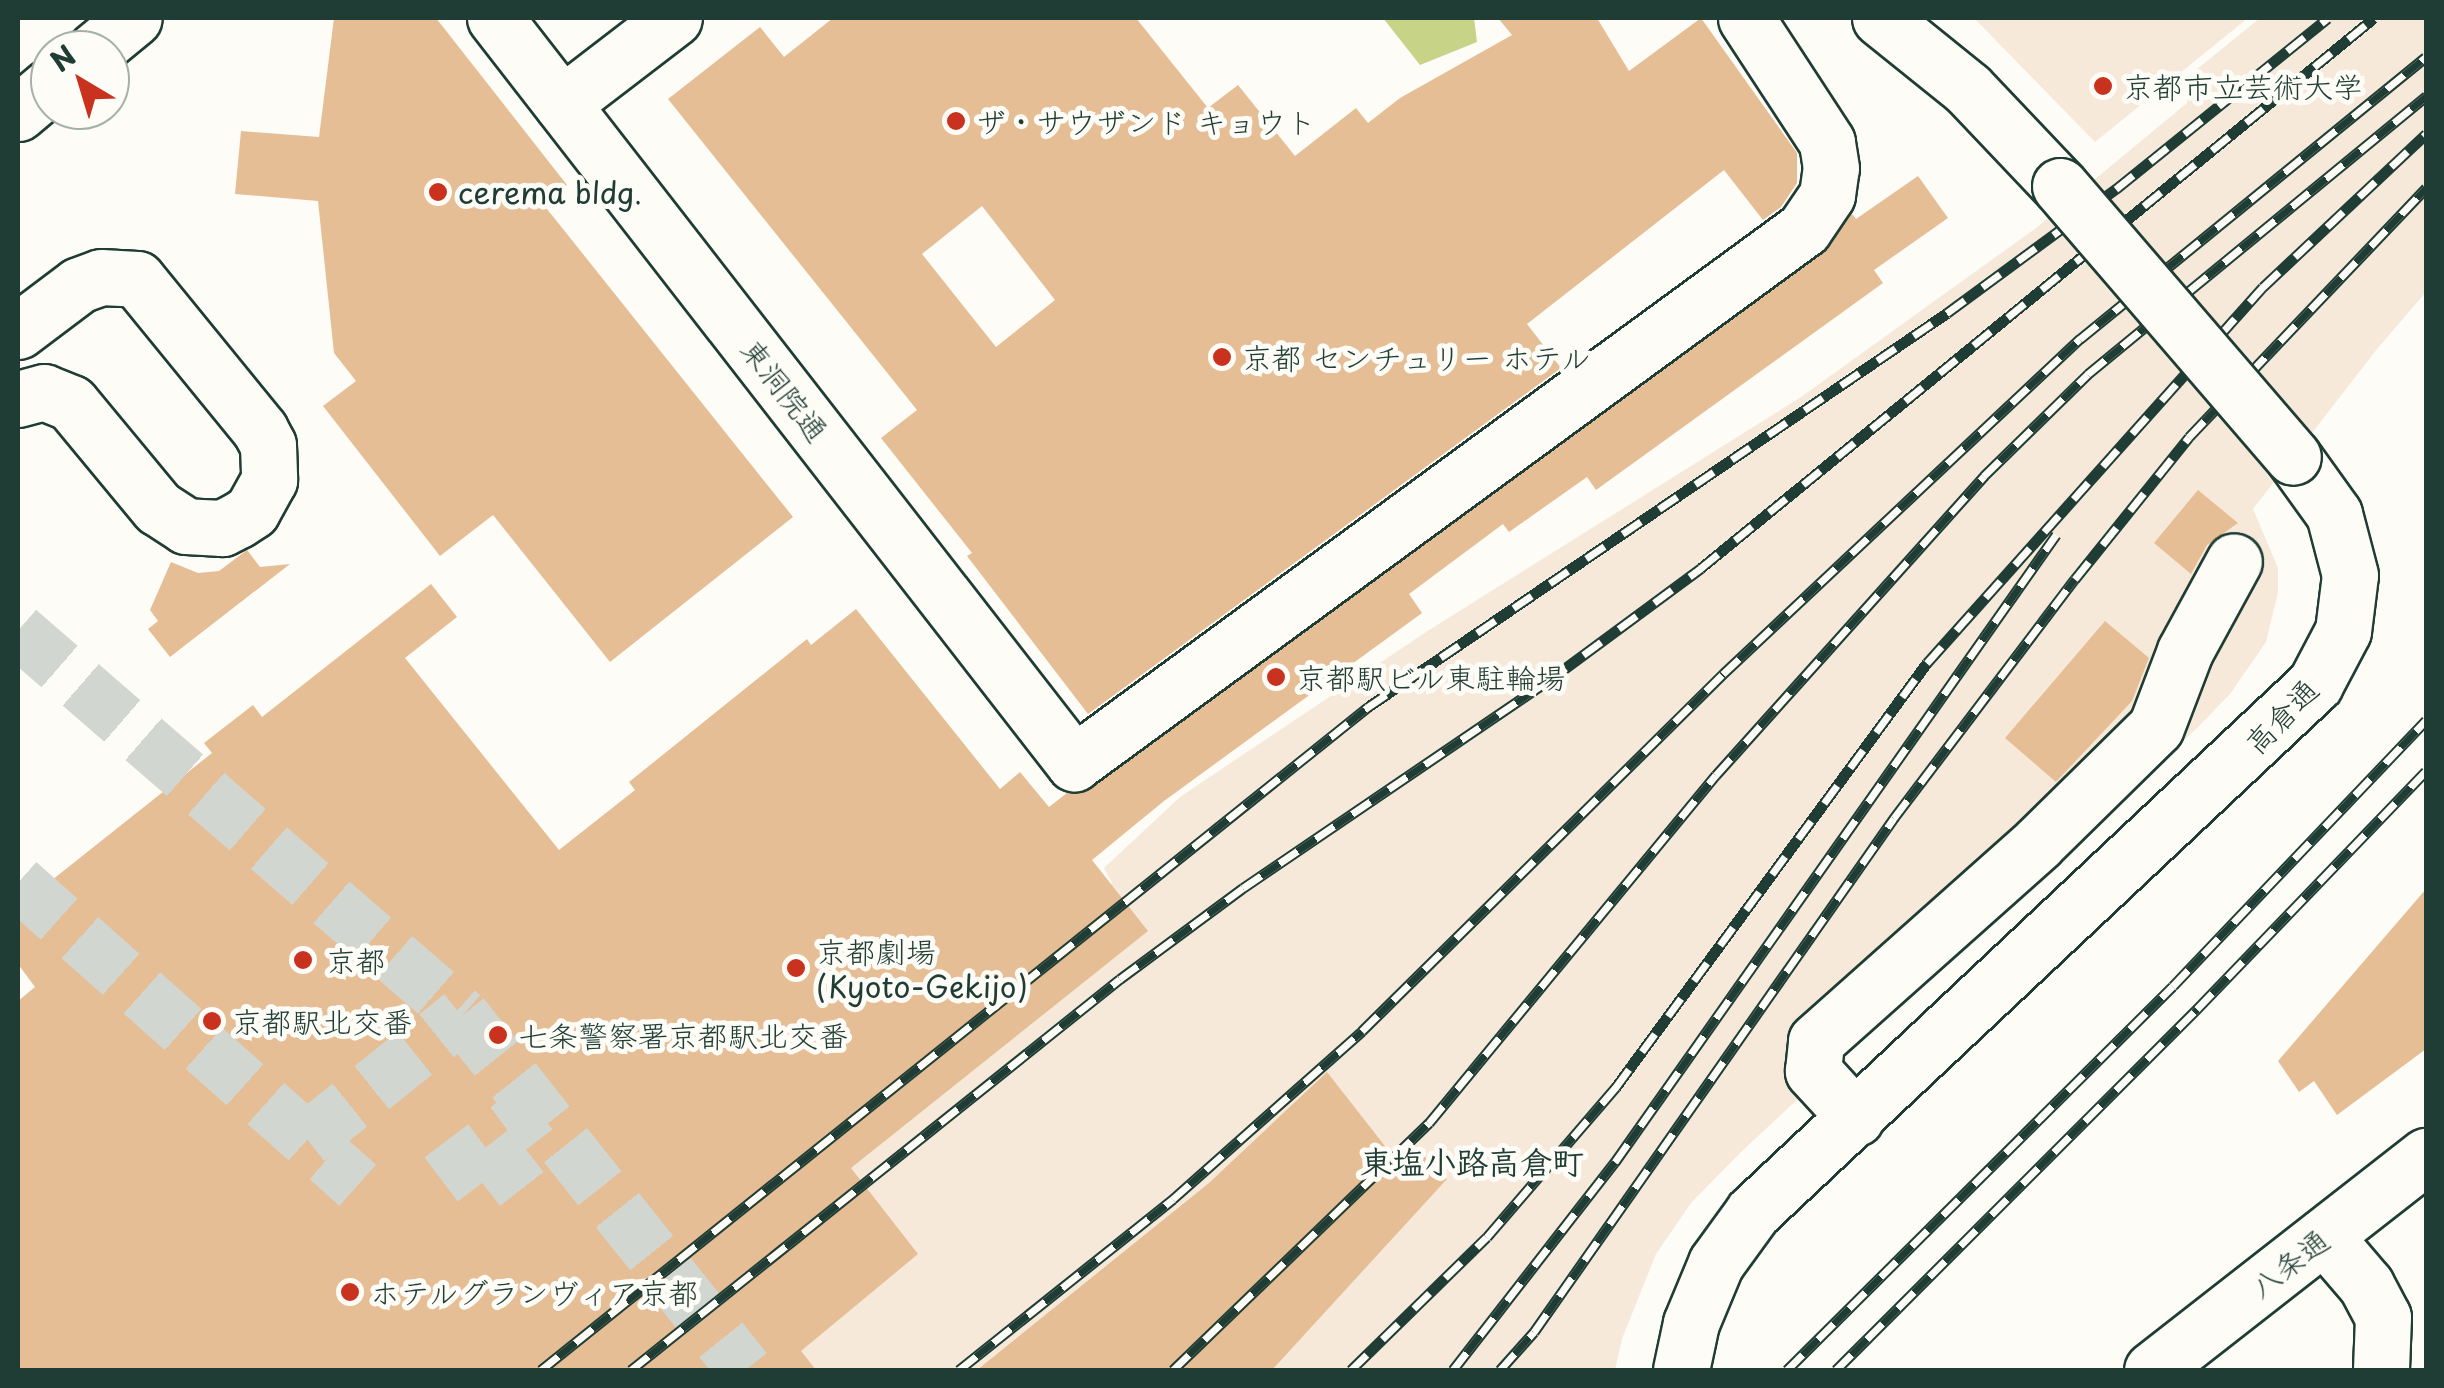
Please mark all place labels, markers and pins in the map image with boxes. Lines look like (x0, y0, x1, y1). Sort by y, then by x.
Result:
place label: 京都市立芸術大学 (2123, 68, 2363, 104)
marker: 京都市立芸術大学 (2092, 75, 2114, 97)
place label: ザ・サウザンド キョウト (976, 103, 1316, 139)
marker: ザ・サウザンド キョウト (945, 110, 967, 132)
place label: cerema bldg. (458, 174, 642, 210)
marker: cerema bldg. (427, 181, 449, 203)
place label: 京都 センチュリー ホテル (1242, 339, 1591, 375)
marker: 京都 センチュリー ホテル (1211, 346, 1233, 368)
place label: 京都駅ビル東駐輪場 (1296, 659, 1566, 695)
marker: 京都駅ビル東駐輪場 (1265, 666, 1287, 688)
place label: 京都劇場 (Kyoto-Gekijo) (816, 933, 1028, 1004)
place label: 京都 (326, 942, 386, 978)
marker: 京都 (290, 947, 316, 973)
marker: 京都劇場 (Kyoto-Gekijo) (785, 957, 807, 979)
place label: 京都駅北交番 (232, 1003, 412, 1039)
marker: 京都駅北交番 (201, 1010, 223, 1032)
place label: 七条警察署京都駅北交番 (518, 1017, 848, 1053)
marker: 七条警察署京都駅北交番 (487, 1024, 509, 1046)
place label: ホテルグランヴィア京都 (370, 1274, 700, 1310)
marker: ホテルグランヴィア京都 (339, 1281, 361, 1303)

